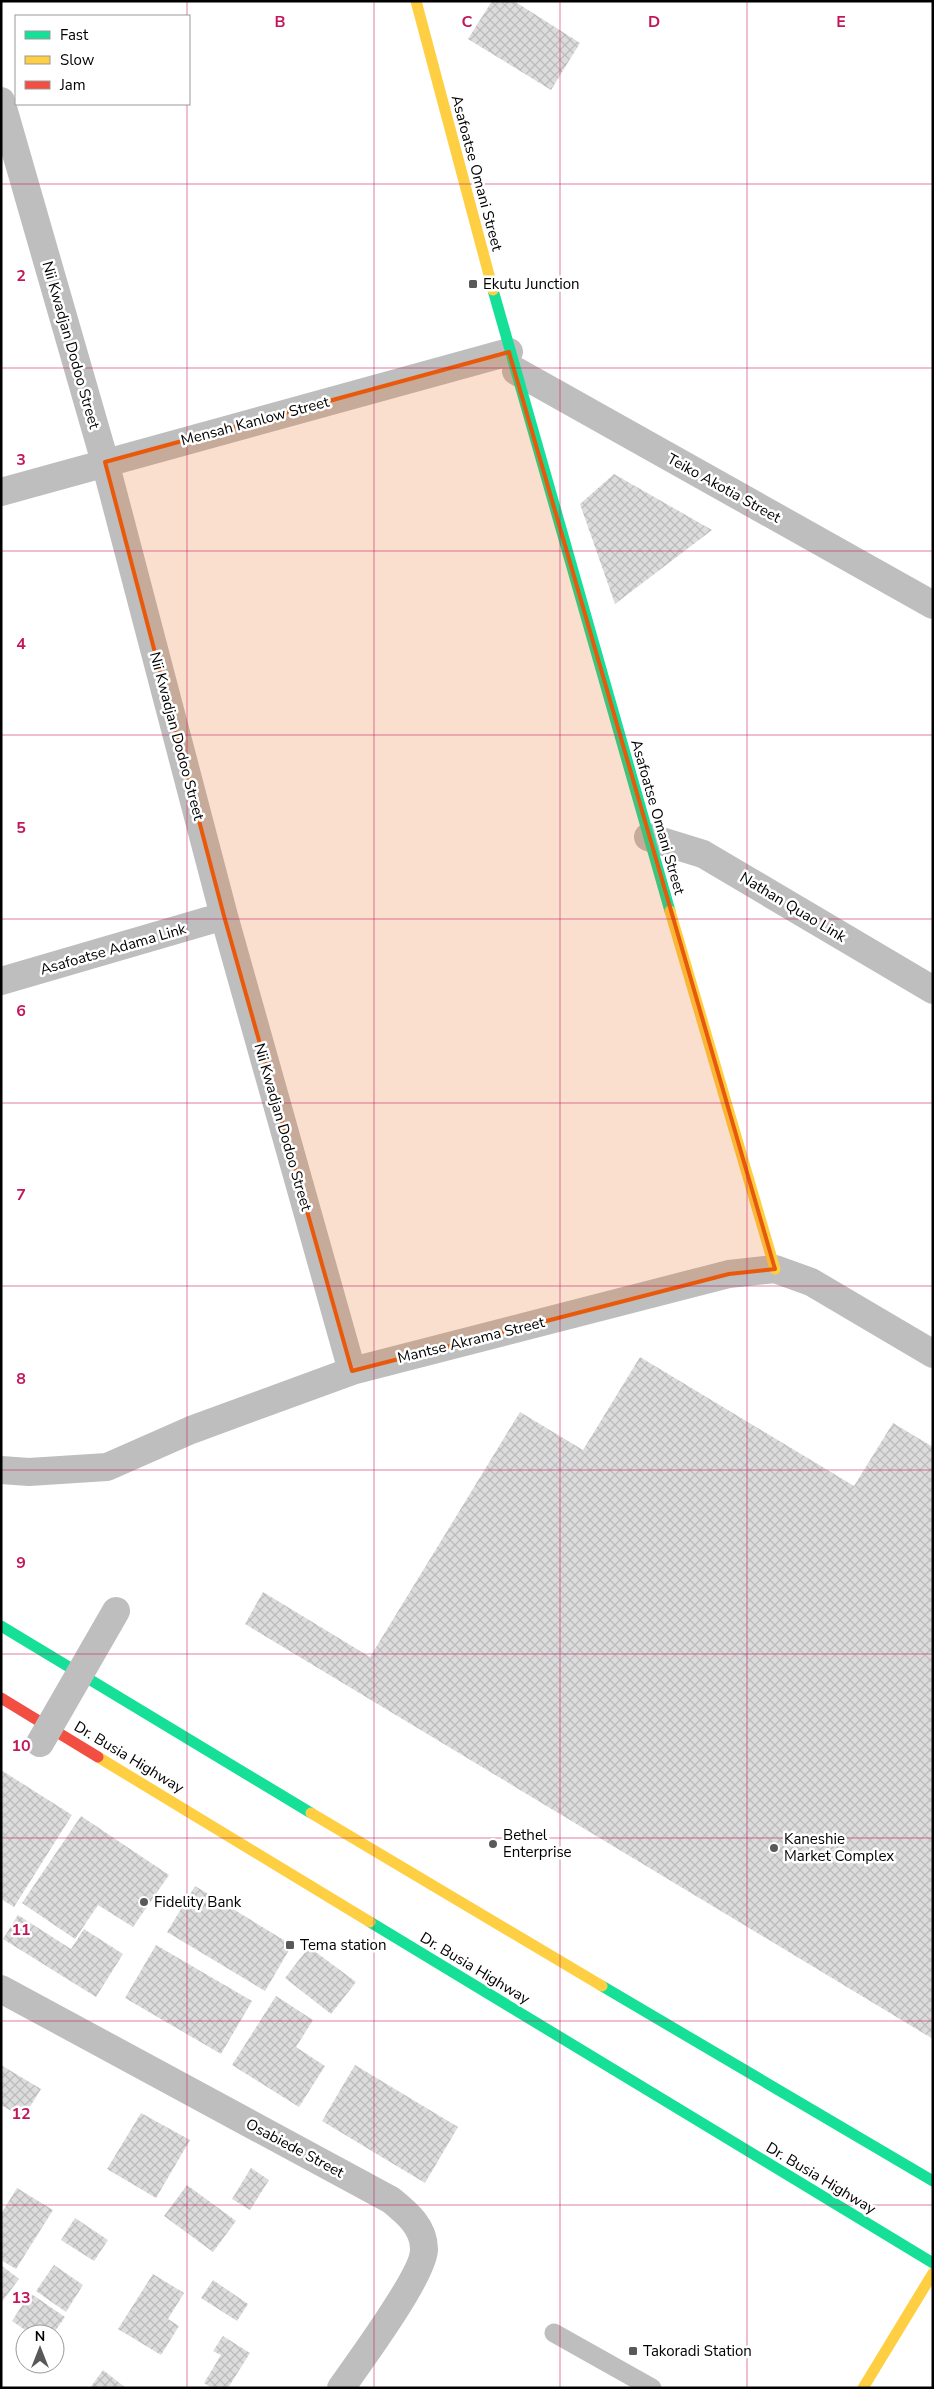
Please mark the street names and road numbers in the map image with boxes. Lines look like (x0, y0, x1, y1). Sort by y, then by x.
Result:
street label: Asafoatse Omani Street (447, 93, 508, 254)
street label: Nii Kwadjan Dodoo Street (37, 259, 105, 432)
street label: Mensah Kanlow Street (179, 391, 332, 450)
street label: Teiko Akotia Street (664, 449, 785, 528)
street label: Nii Kwadjan Dodoo Street (145, 650, 209, 823)
street label: Asafoatse Omani Street (626, 737, 690, 898)
street label: Nathan Quao Link (736, 867, 850, 947)
street label: Asafoatse Adama Link (38, 918, 189, 979)
street label: Nii Kwadjan Dodoo Street (249, 1041, 317, 1214)
street label: Mantse Akrama Street (395, 1312, 547, 1368)
street label: Dr. Busia Highway (70, 1716, 188, 1798)
street label: Dr. Busia Highway (416, 1927, 534, 2009)
street label: Osabiede Street (242, 2114, 348, 2183)
street label: Dr. Busia Highway (762, 2137, 880, 2219)

